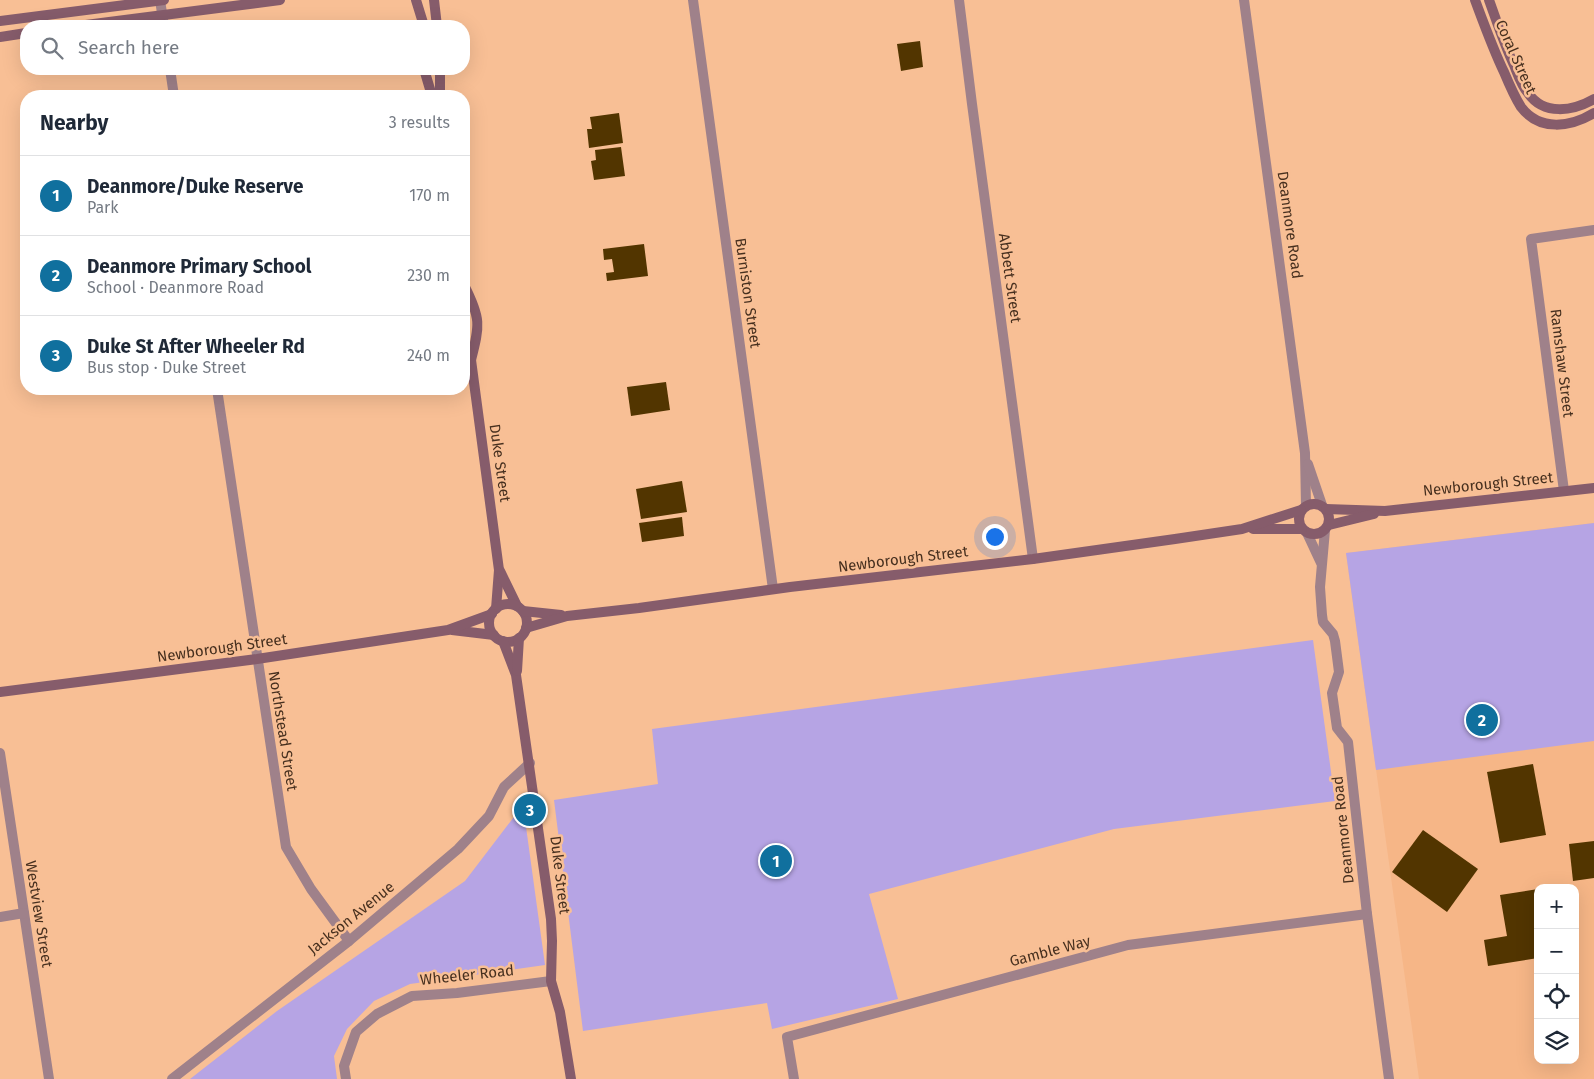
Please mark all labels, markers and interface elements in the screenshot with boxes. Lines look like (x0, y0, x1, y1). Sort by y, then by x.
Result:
street label: Coral Street (1492, 17, 1541, 97)
search box (20, 20, 470, 75)
icon: search (38, 34, 66, 62)
text: Search here (78, 36, 179, 59)
text: Nearby (40, 110, 108, 136)
text: 3 results (389, 113, 450, 132)
street label: Deanmore Road (1274, 170, 1306, 280)
text: Deanmore/Duke Reserve (87, 175, 303, 198)
text: 1 (52, 186, 60, 205)
text: 170 m (409, 186, 450, 205)
text: Park (87, 198, 119, 217)
street label: Abbett Street (995, 232, 1025, 324)
street label: Burniston Street (731, 237, 765, 350)
text: Deanmore Primary School (87, 255, 311, 278)
text: 2 (52, 266, 60, 285)
text: 230 m (407, 266, 450, 285)
text: School · Deanmore Road (87, 278, 264, 297)
street label: Ramshaw Street (1546, 308, 1578, 419)
text: Duke St After Wheeler Rd (87, 335, 305, 358)
text: 3 (52, 346, 60, 365)
text: 240 m (407, 346, 450, 365)
text: Bus stop · Duke Street (87, 358, 246, 377)
street label: Duke Street (486, 423, 514, 504)
street label: Newborough Street (1422, 468, 1555, 500)
your location (982, 524, 1008, 550)
street label: Newborough Street (837, 542, 970, 576)
street label: Newborough Street (156, 630, 289, 666)
street label: Northstead Street (265, 670, 301, 793)
pin: 2 (1466, 701, 1498, 739)
street label: Deanmore Road (1328, 775, 1358, 885)
pin: 3 (514, 791, 546, 829)
street label: Duke Street (546, 835, 574, 916)
pin: 1 (760, 842, 792, 880)
street label: Westview Street (22, 859, 56, 969)
street label: Jackson Avenue (304, 878, 398, 958)
map controls (1534, 884, 1579, 1064)
button: + (1534, 884, 1579, 929)
button: − (1534, 929, 1579, 974)
street label: Gamble Way (1008, 931, 1093, 970)
street label: Wheeler Road (419, 961, 515, 989)
button: locate (1534, 974, 1579, 1019)
button: layers (1534, 1019, 1579, 1064)

